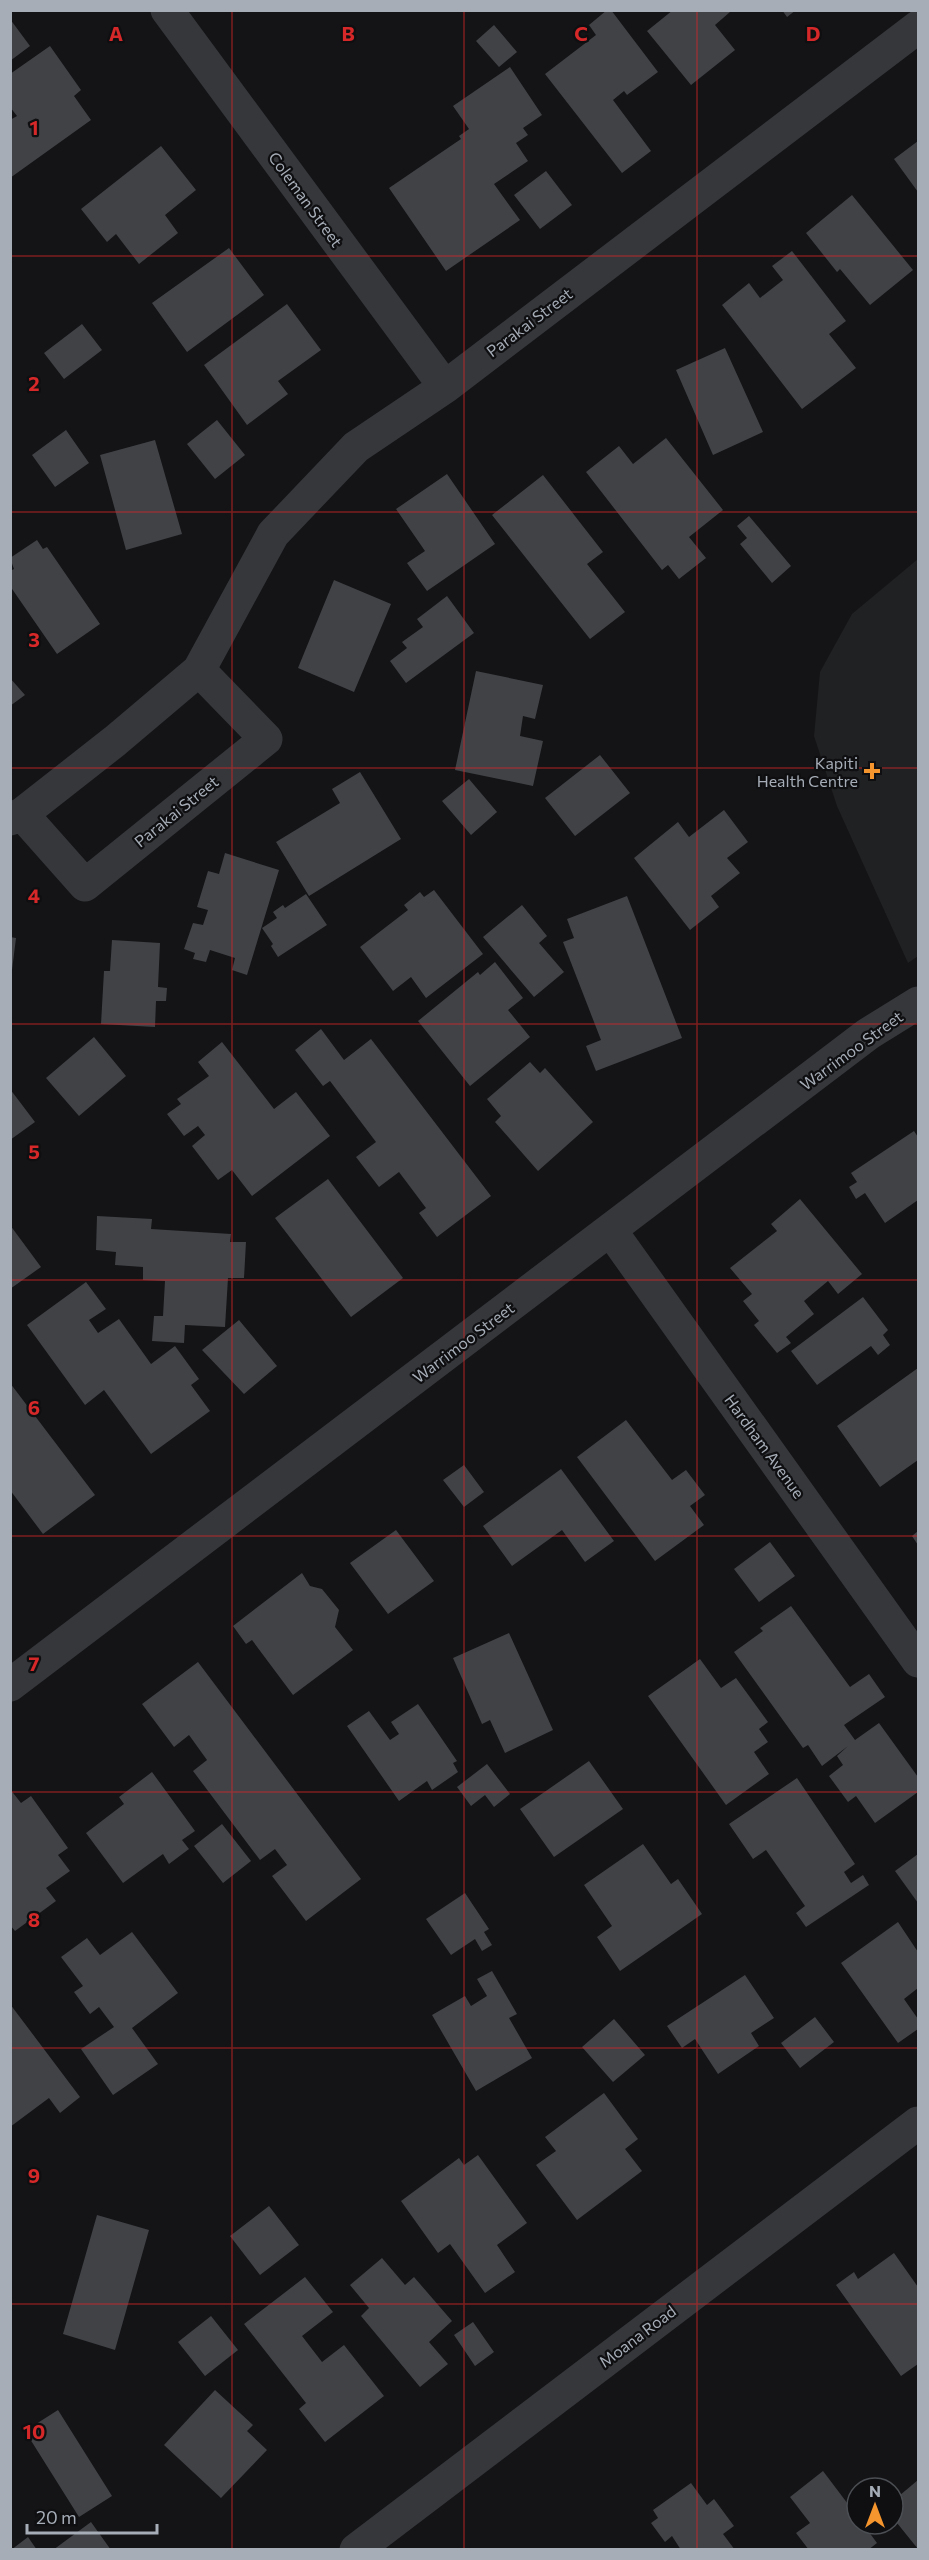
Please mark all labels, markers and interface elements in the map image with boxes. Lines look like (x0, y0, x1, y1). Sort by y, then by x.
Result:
text: A (109, 21, 123, 45)
text: B (341, 21, 355, 45)
text: C (574, 21, 588, 45)
text: D (806, 21, 820, 45)
text: 1 (29, 115, 39, 139)
street label: Coleman Street (265, 148, 347, 251)
street label: Parakai Street (482, 283, 576, 360)
text: 2 (28, 371, 40, 395)
text: 3 (28, 627, 40, 651)
place label: Kapiti Health Centre (757, 753, 858, 790)
marker: Kapiti Health Centre (863, 762, 881, 780)
street label: Parakai Street (130, 771, 222, 851)
text: 4 (28, 883, 40, 907)
street label: Warrimoo Street (796, 1006, 906, 1094)
text: 5 (28, 1139, 40, 1163)
street label: Warrimoo Street (409, 1297, 518, 1386)
street label: Hardham Avenue (721, 1390, 809, 1502)
text: 6 (28, 1395, 40, 1419)
text: 7 (29, 1651, 40, 1675)
text: 8 (28, 1907, 40, 1931)
text: 9 (28, 2163, 40, 2187)
street label: Moana Road (595, 2301, 679, 2371)
text: 10 (23, 2419, 45, 2443)
north arrow (845, 2476, 905, 2536)
text: N (869, 2481, 881, 2500)
scale bar (27, 2497, 158, 2535)
text: 20 m (36, 2506, 77, 2528)

